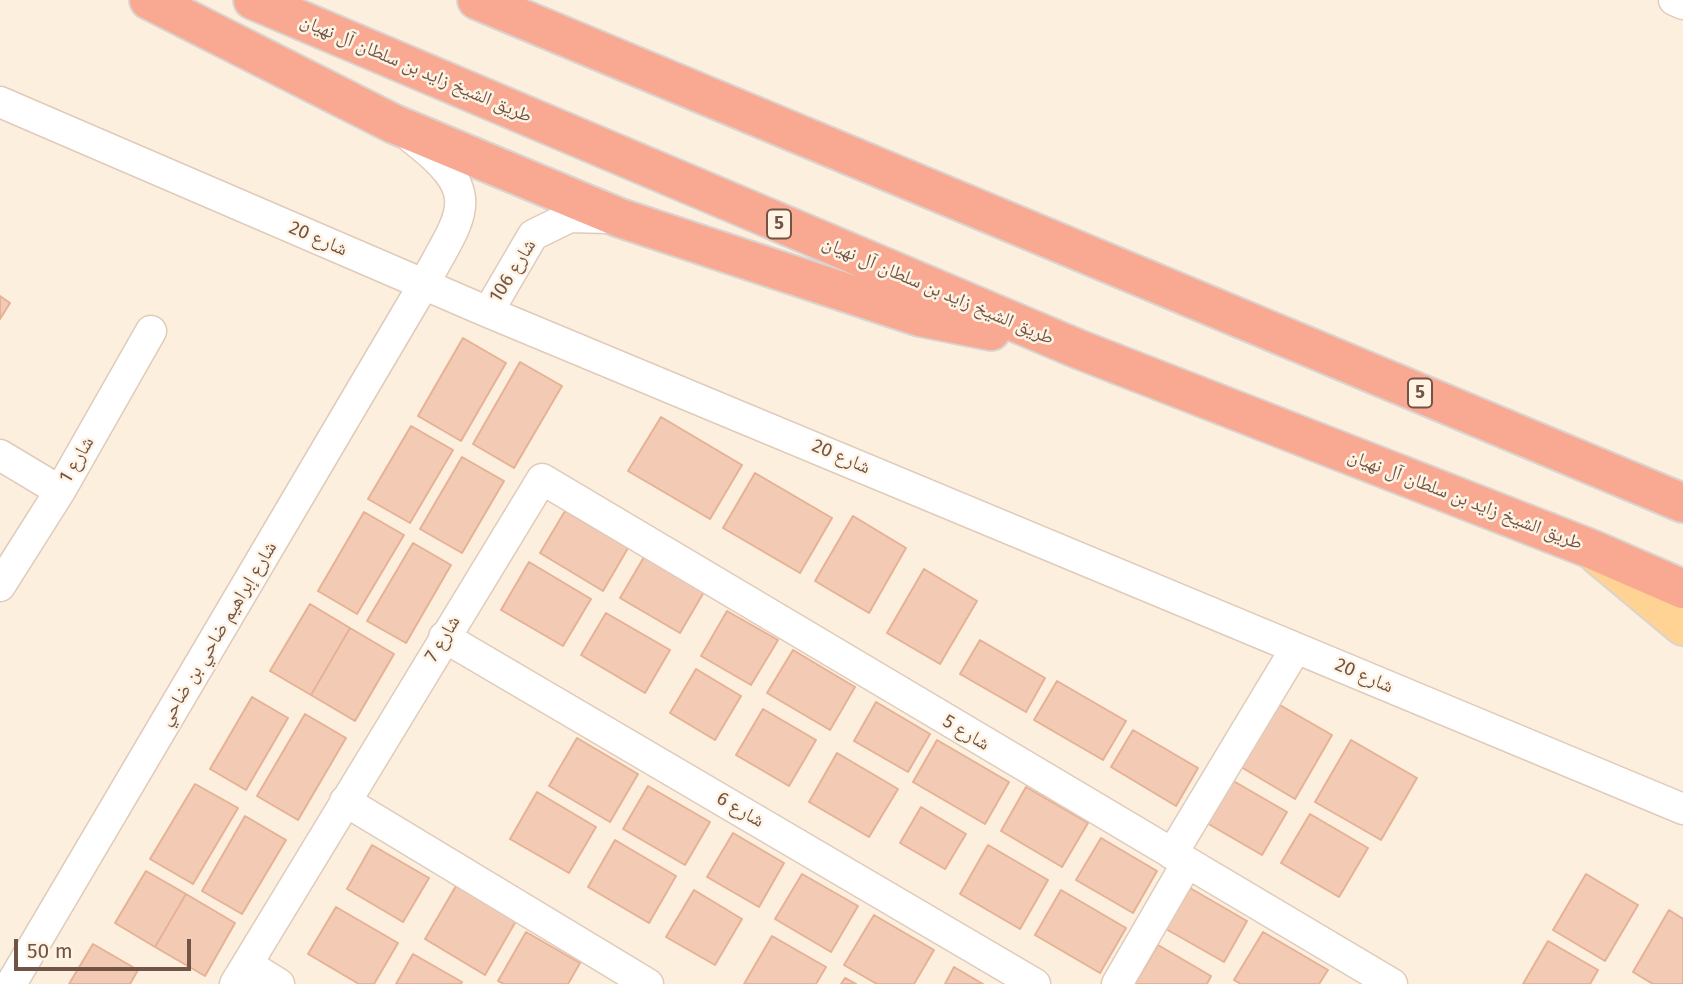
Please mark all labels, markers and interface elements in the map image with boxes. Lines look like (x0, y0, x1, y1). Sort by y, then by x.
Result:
street label: طريق الشيخ زايد بن سلطان آل نهيان (297, 10, 535, 128)
road number: 5 (767, 210, 791, 238)
street label: شارع 20 (285, 217, 351, 261)
street label: طريق الشيخ زايد بن سلطان آل نهيان (819, 232, 1057, 350)
street label: شارع 106 (485, 235, 541, 307)
road number: 5 (1408, 379, 1432, 408)
street label: شارع 1 (55, 433, 99, 487)
street label: شارع 20 (808, 435, 874, 479)
street label: طريق الشيخ زايد بن سلطان آل نهيان (1344, 445, 1586, 555)
street label: شارع إبراهيم ضاحي بن ضاحي (154, 538, 282, 730)
street label: شارع 7 (420, 612, 466, 666)
street label: شارع 20 (1331, 654, 1397, 698)
street label: شارع 5 (938, 710, 994, 756)
street label: شارع 6 (712, 787, 768, 833)
scale bar (18, 925, 194, 969)
text: 50 m (27, 938, 73, 964)

